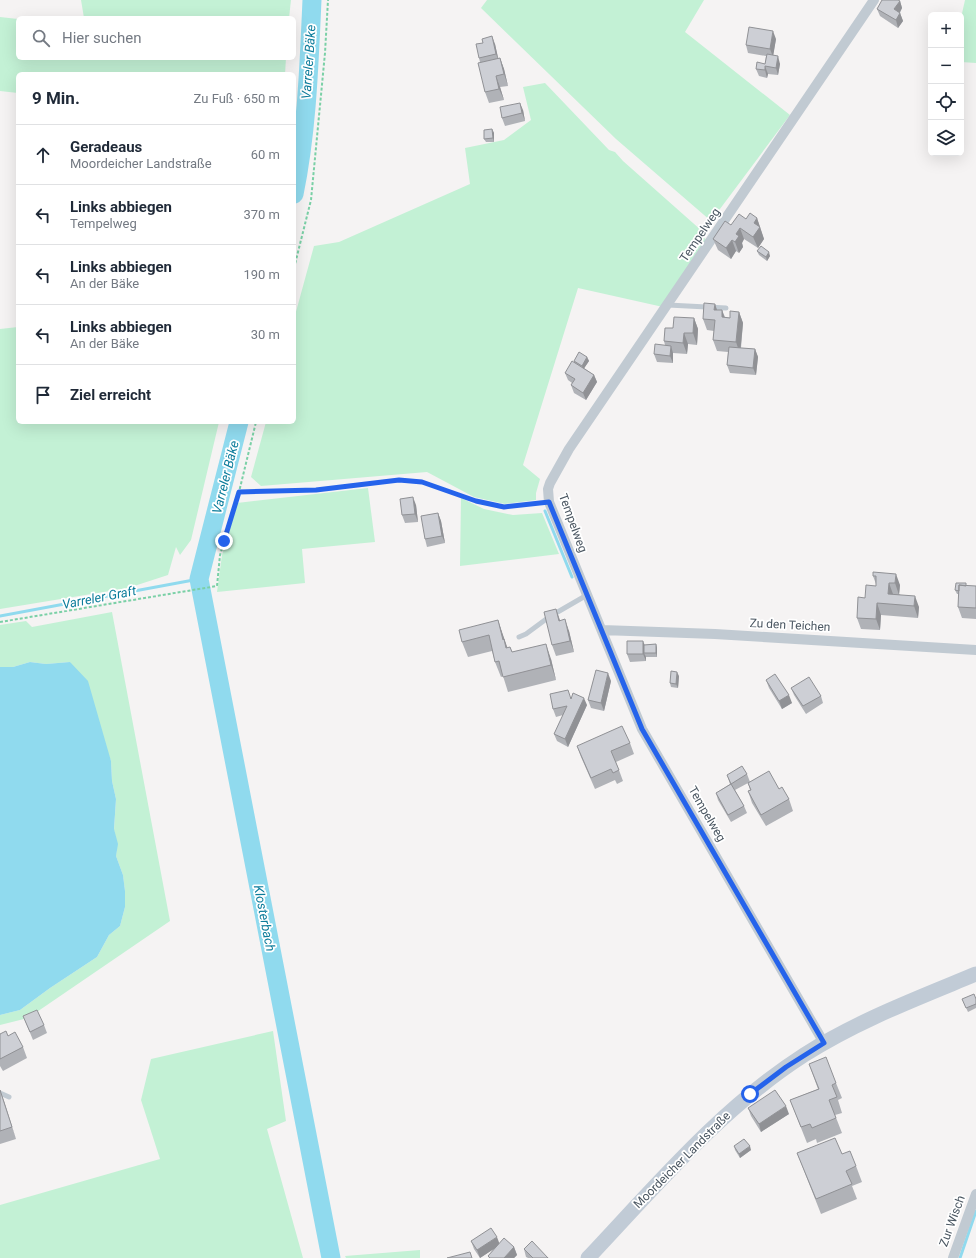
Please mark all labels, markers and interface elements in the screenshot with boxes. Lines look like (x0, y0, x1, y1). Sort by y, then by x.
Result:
map controls (928, 12, 964, 156)
button: + (928, 12, 964, 48)
search box (16, 16, 296, 60)
water label: Varreler Bäke (298, 24, 319, 100)
icon: search (30, 27, 52, 49)
text: Hier suchen (62, 29, 141, 47)
button: − (928, 48, 964, 84)
button: locate (928, 84, 964, 120)
text: 9 Min. (32, 88, 80, 108)
text: Zu Fuß · 650 m (194, 91, 280, 106)
button: layers (928, 120, 964, 156)
text: Geradeaus (70, 138, 142, 156)
icon: ahead (32, 144, 54, 166)
text: 60 m (251, 147, 280, 162)
text: Moordeicher Landstraße (70, 156, 212, 171)
text: Links abbiegen (70, 198, 172, 216)
icon: left (32, 204, 54, 226)
street label: Tempelweg (677, 206, 723, 264)
text: 370 m (243, 207, 280, 222)
text: Tempelweg (70, 216, 137, 231)
text: Links abbiegen (70, 258, 172, 276)
icon: left (32, 264, 54, 286)
text: 190 m (243, 267, 280, 282)
text: An der Bäke (70, 276, 139, 291)
text: Links abbiegen (70, 318, 172, 336)
icon: left (32, 324, 54, 346)
text: 30 m (251, 327, 280, 342)
text: An der Bäke (70, 336, 139, 351)
icon: arrive (32, 384, 54, 406)
text: Ziel erreicht (70, 386, 151, 404)
water label: Varreler Bäke (209, 439, 242, 515)
street label: Tempelweg (556, 492, 590, 554)
route end (215, 532, 233, 550)
water label: Varreler Graft (61, 583, 138, 612)
street label: Zu den Teichen (749, 616, 831, 634)
street label: Tempelweg (686, 784, 728, 844)
water label: Klosterbach (251, 884, 278, 953)
route start (741, 1085, 759, 1103)
street label: Moordeicher Landstraße (631, 1109, 733, 1211)
street label: Zur Wisch (936, 1194, 968, 1248)

